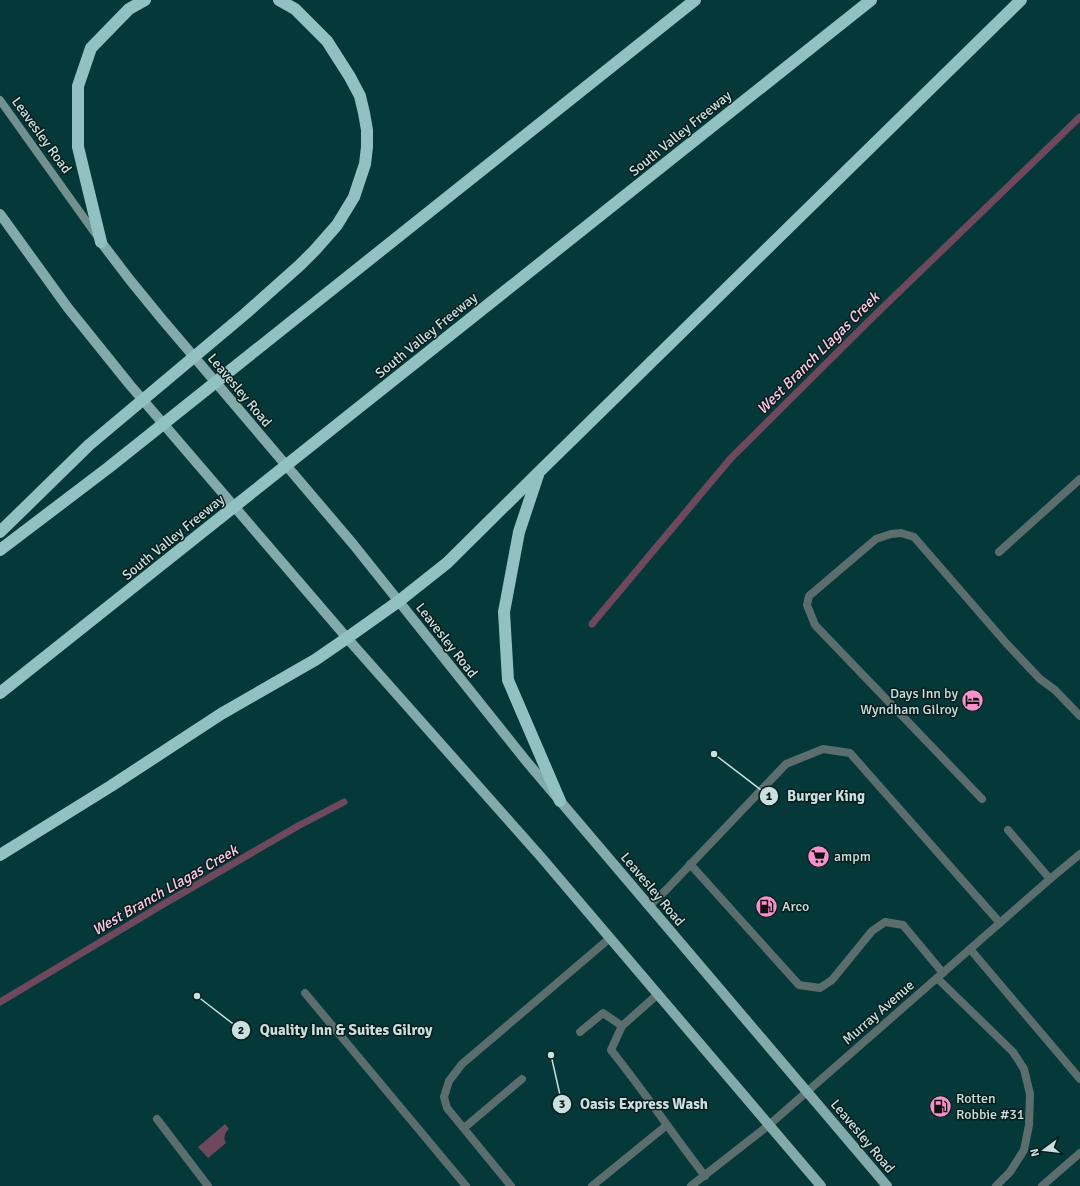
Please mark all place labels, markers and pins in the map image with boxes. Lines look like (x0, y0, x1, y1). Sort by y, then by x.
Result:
place label: Days Inn by Wyndham Gilroy (860, 685, 958, 718)
hotel icon: Days Inn by Wyndham Gilroy (960, 688, 986, 714)
callout: Burger King (759, 783, 873, 810)
supermarket icon: ampm (805, 843, 831, 869)
place label: ampm (834, 848, 871, 865)
fuel station icon: Arco (753, 893, 779, 919)
place label: Arco (782, 898, 809, 915)
callout: Quality Inn & Suites Gilroy (231, 1016, 440, 1043)
callout: Oasis Express Wash (552, 1090, 716, 1117)
place label: Rotten Robbie #31 (956, 1090, 1024, 1123)
fuel station icon: Rotten Robbie #31 (927, 1093, 953, 1119)

